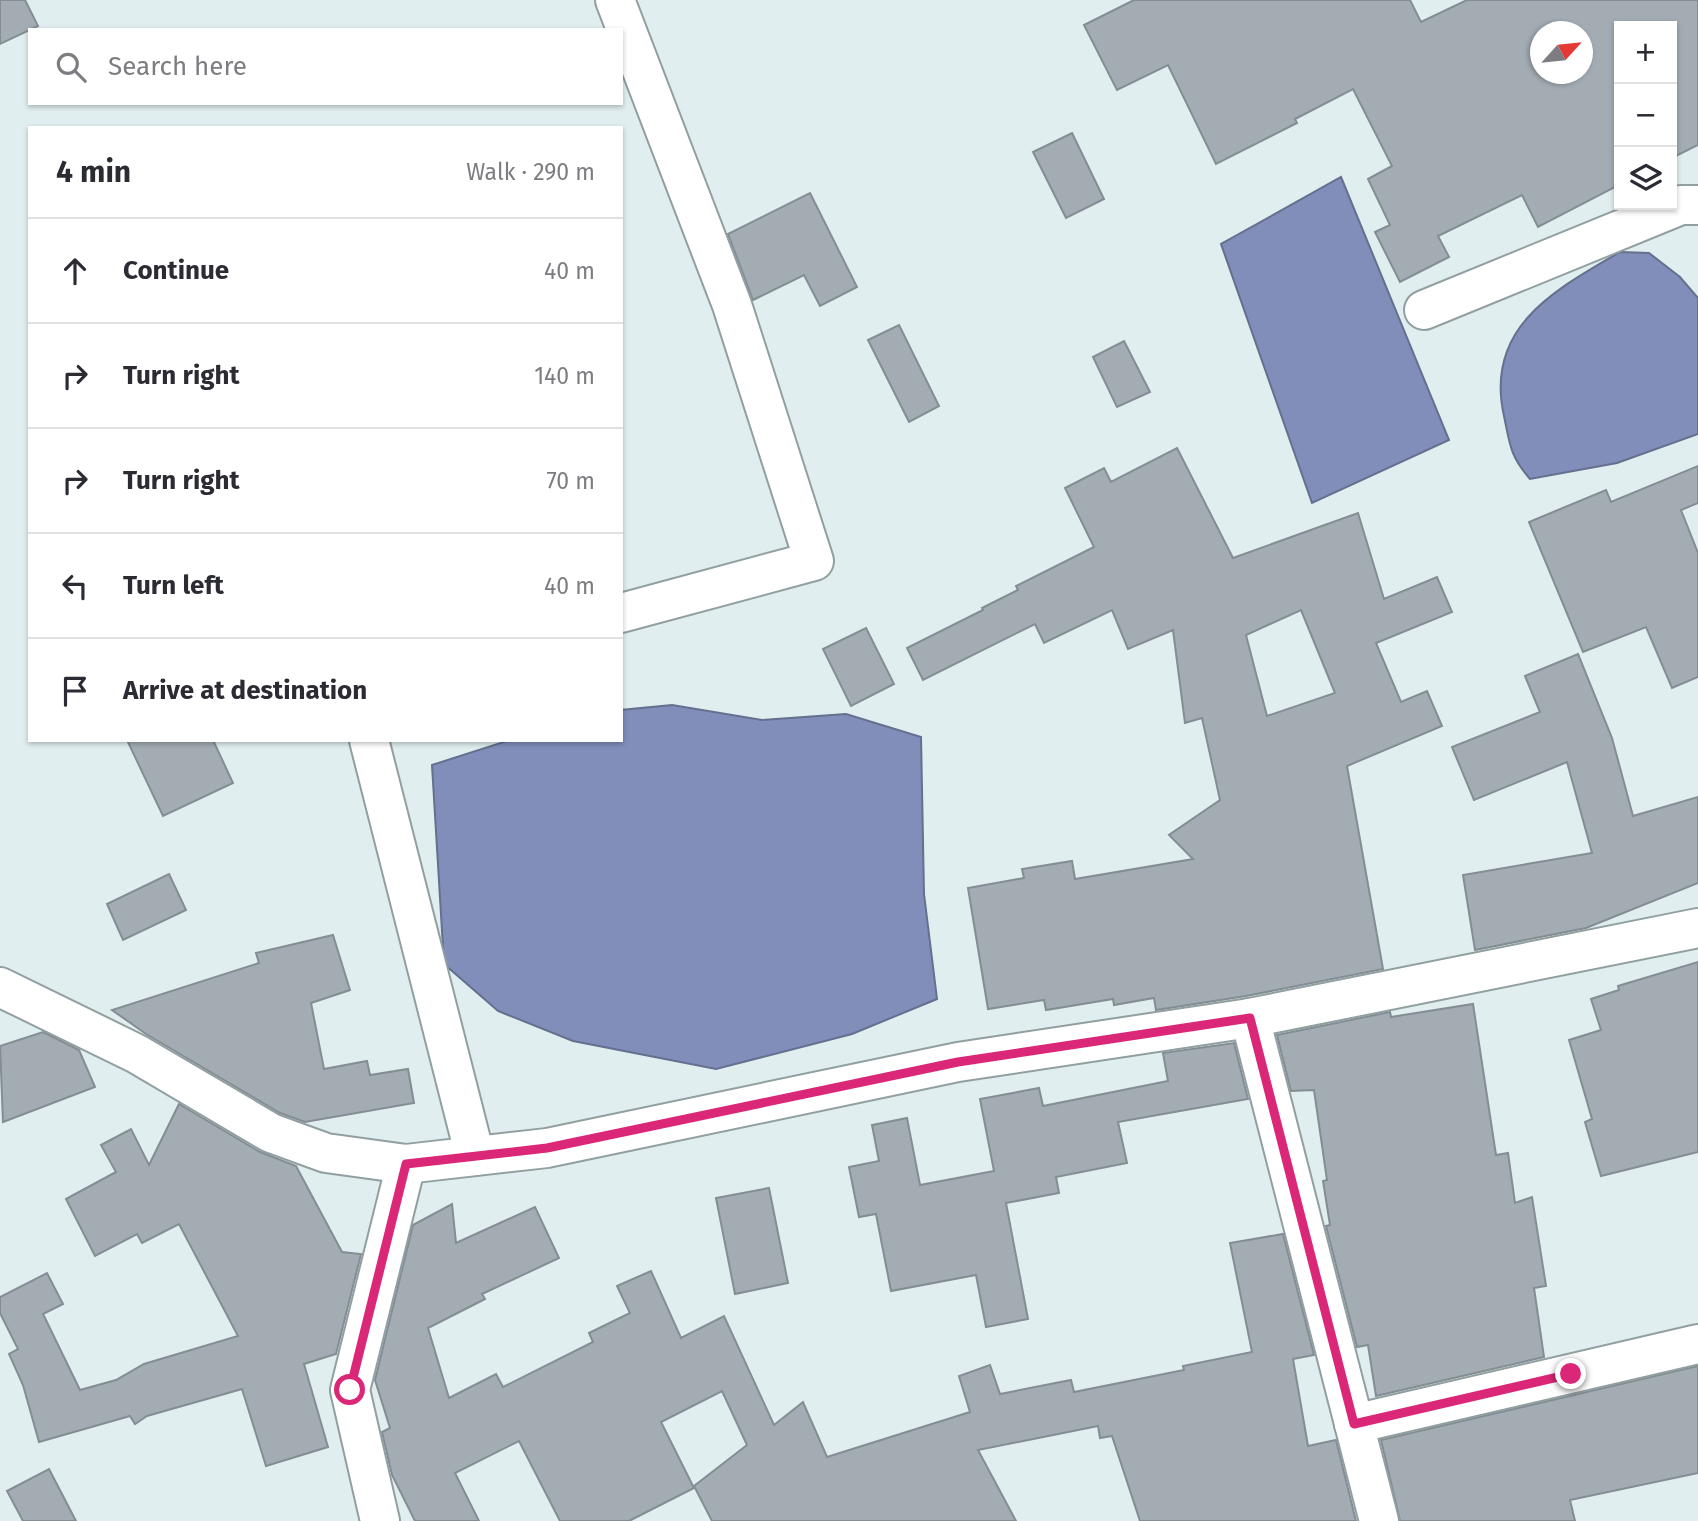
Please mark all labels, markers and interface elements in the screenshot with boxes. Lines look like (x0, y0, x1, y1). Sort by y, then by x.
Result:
north arrow (1530, 21, 1593, 84)
map controls (1614, 21, 1677, 210)
button: + (1614, 21, 1677, 84)
search box (28, 28, 623, 105)
icon: search (52, 48, 90, 86)
text: Search here (108, 51, 247, 82)
button: − (1614, 84, 1677, 147)
button: layers (1614, 147, 1677, 210)
text: 4 min (56, 154, 131, 190)
text: Walk · 290 m (466, 158, 595, 186)
icon: ahead (56, 252, 94, 290)
text: Continue (123, 255, 229, 286)
text: 40 m (544, 257, 595, 285)
icon: right (56, 357, 94, 395)
text: Turn right (123, 360, 240, 391)
text: 140 m (534, 362, 595, 390)
icon: right (56, 462, 94, 500)
text: Turn right (123, 465, 240, 496)
text: 70 m (546, 467, 595, 495)
icon: left (56, 567, 94, 605)
text: Turn left (123, 570, 224, 601)
text: 40 m (544, 572, 595, 600)
icon: arrive (56, 672, 94, 710)
text: Arrive at destination (123, 675, 367, 706)
route end (1555, 1358, 1586, 1389)
route start (334, 1374, 365, 1405)

